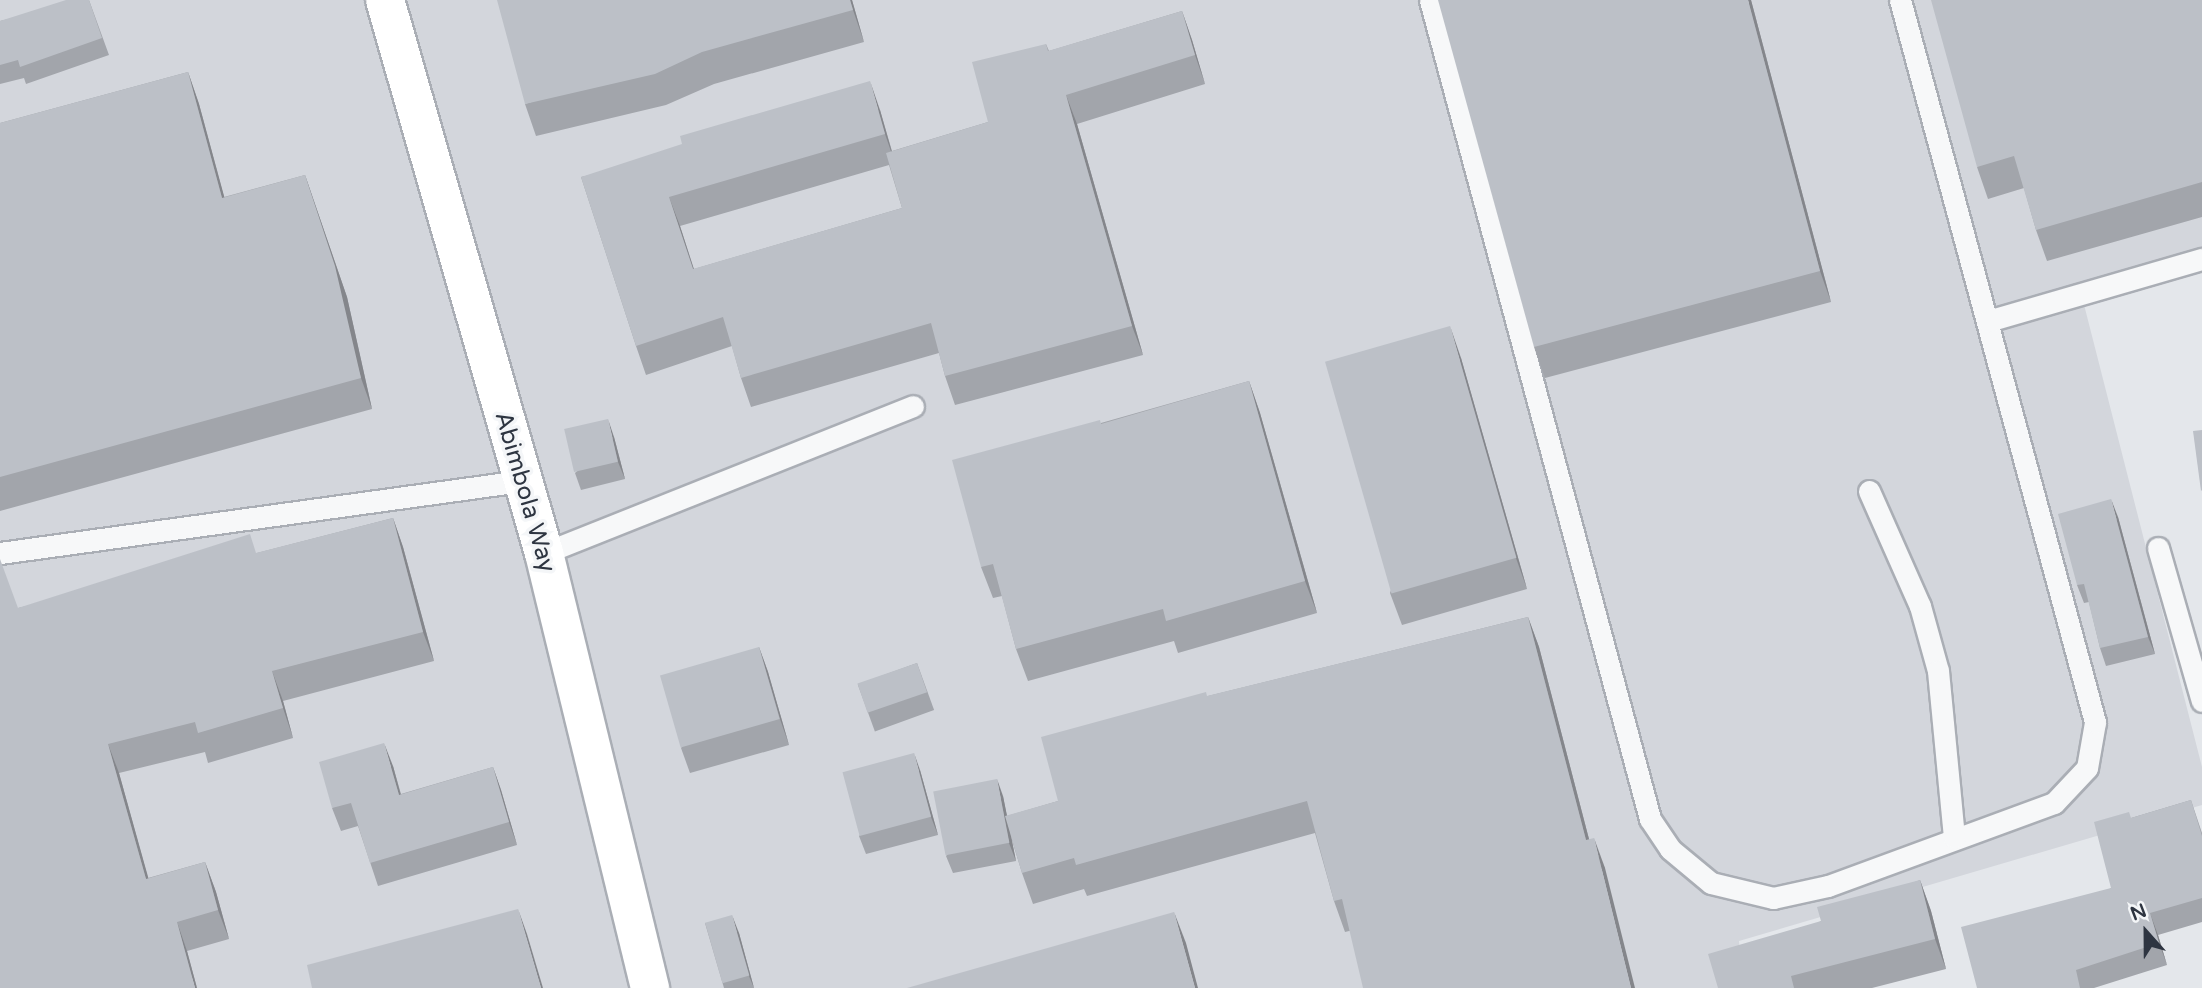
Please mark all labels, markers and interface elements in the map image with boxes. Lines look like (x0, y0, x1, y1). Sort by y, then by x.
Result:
street label: Abimbola Way (488, 408, 562, 576)
north arrow (2111, 897, 2181, 967)
text: N (2127, 899, 2150, 925)

